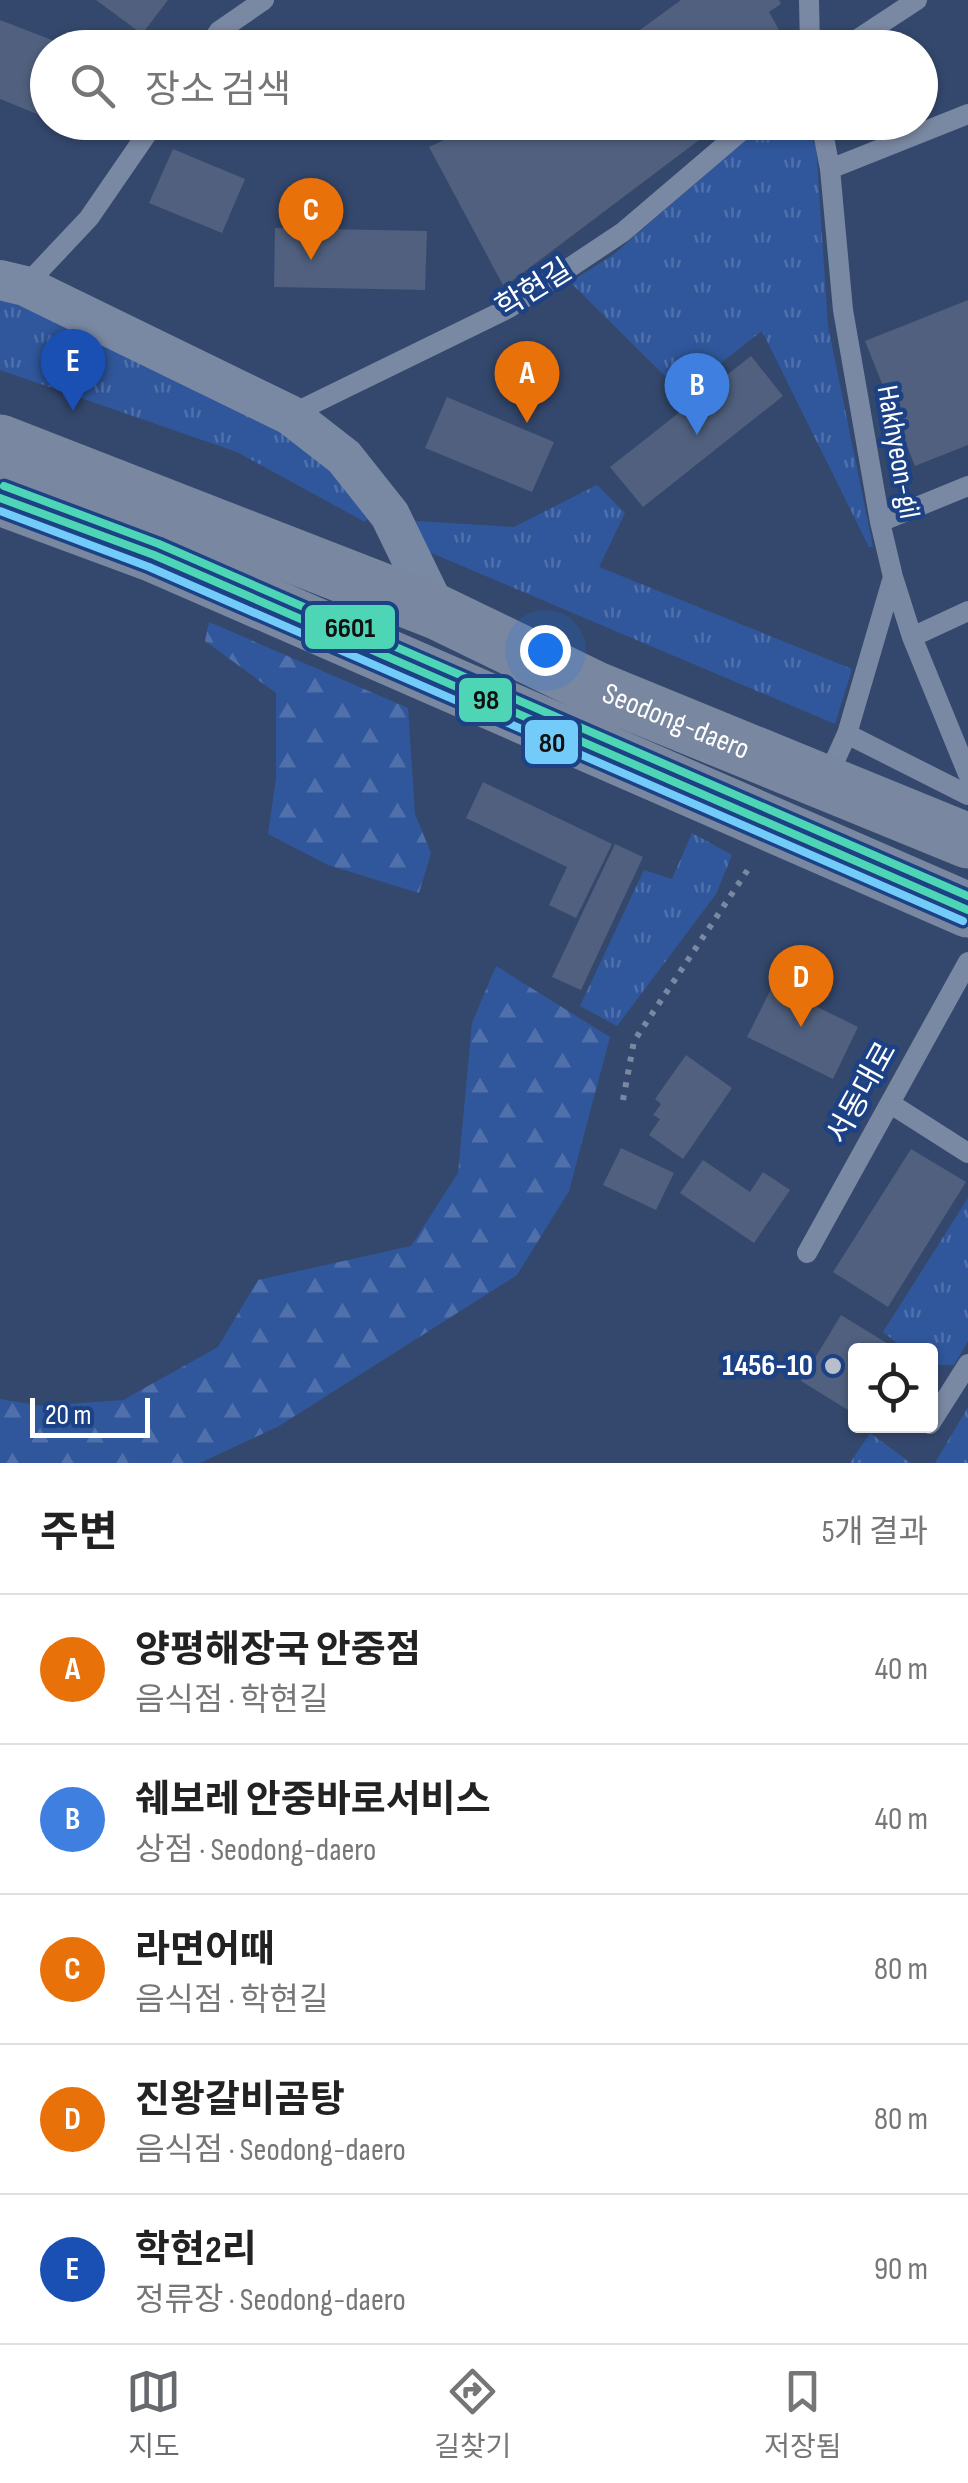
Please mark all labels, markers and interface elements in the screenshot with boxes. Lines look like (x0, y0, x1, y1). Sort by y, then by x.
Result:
search box (30, 30, 938, 140)
icon: search (65, 58, 120, 113)
text: 장소 검색 (145, 68, 291, 113)
pin: C (278, 178, 344, 260)
street label: 학현길 (489, 252, 579, 326)
pin: E (40, 328, 106, 411)
pin: A (494, 340, 560, 423)
pin: B (664, 352, 730, 435)
street label: Hakhyeon-gil (869, 383, 927, 521)
line badge: 6601 (303, 603, 397, 651)
text: 6601 (325, 612, 375, 645)
your location (520, 625, 571, 676)
line badge: 98 (457, 676, 514, 724)
street label: Seodong-daero (597, 676, 755, 768)
text: 98 (473, 684, 499, 717)
line badge: 80 (523, 718, 580, 766)
text: 80 (539, 727, 565, 760)
pin: D (768, 944, 834, 1027)
street label: 서동대로 (819, 1036, 905, 1150)
map controls (848, 1343, 938, 1433)
button: locate (848, 1343, 938, 1433)
place label: 1456-10 (722, 1348, 813, 1384)
marker: 1456-10 (822, 1355, 844, 1377)
scale bar (30, 1393, 150, 1438)
text: 20 m (45, 1399, 91, 1432)
text: 주변 (40, 1508, 117, 1559)
text: 5개 결과 (822, 1513, 928, 1552)
text: 양평해장국 안중점 (135, 1628, 421, 1673)
text: A (65, 1650, 80, 1689)
text: 40 m (875, 1650, 928, 1689)
text: 음식점 · 학현길 (135, 1681, 328, 1720)
text: 쉐보레 안중바로서비스 (135, 1778, 491, 1823)
text: B (65, 1800, 80, 1839)
text: 40 m (875, 1800, 928, 1839)
text: 상점 · Seodong-daero (135, 1831, 376, 1870)
text: 라면어때 (135, 1928, 275, 1973)
text: C (64, 1950, 81, 1989)
text: 80 m (874, 1950, 928, 1989)
text: 음식점 · 학현길 (135, 1981, 328, 2020)
text: 진왕갈비곰탕 (135, 2078, 345, 2123)
text: D (64, 2100, 81, 2139)
text: 80 m (874, 2100, 928, 2139)
text: 음식점 · Seodong-daero (135, 2131, 406, 2170)
text: 학현2리 (135, 2228, 257, 2273)
text: E (66, 2250, 79, 2289)
text: 90 m (874, 2250, 928, 2289)
text: 정류장 · Seodong-daero (135, 2281, 406, 2320)
tab: 지도 (126, 2364, 181, 2464)
tab: 길찾기 (434, 2364, 512, 2464)
tab: 저장됨 (764, 2364, 842, 2464)

